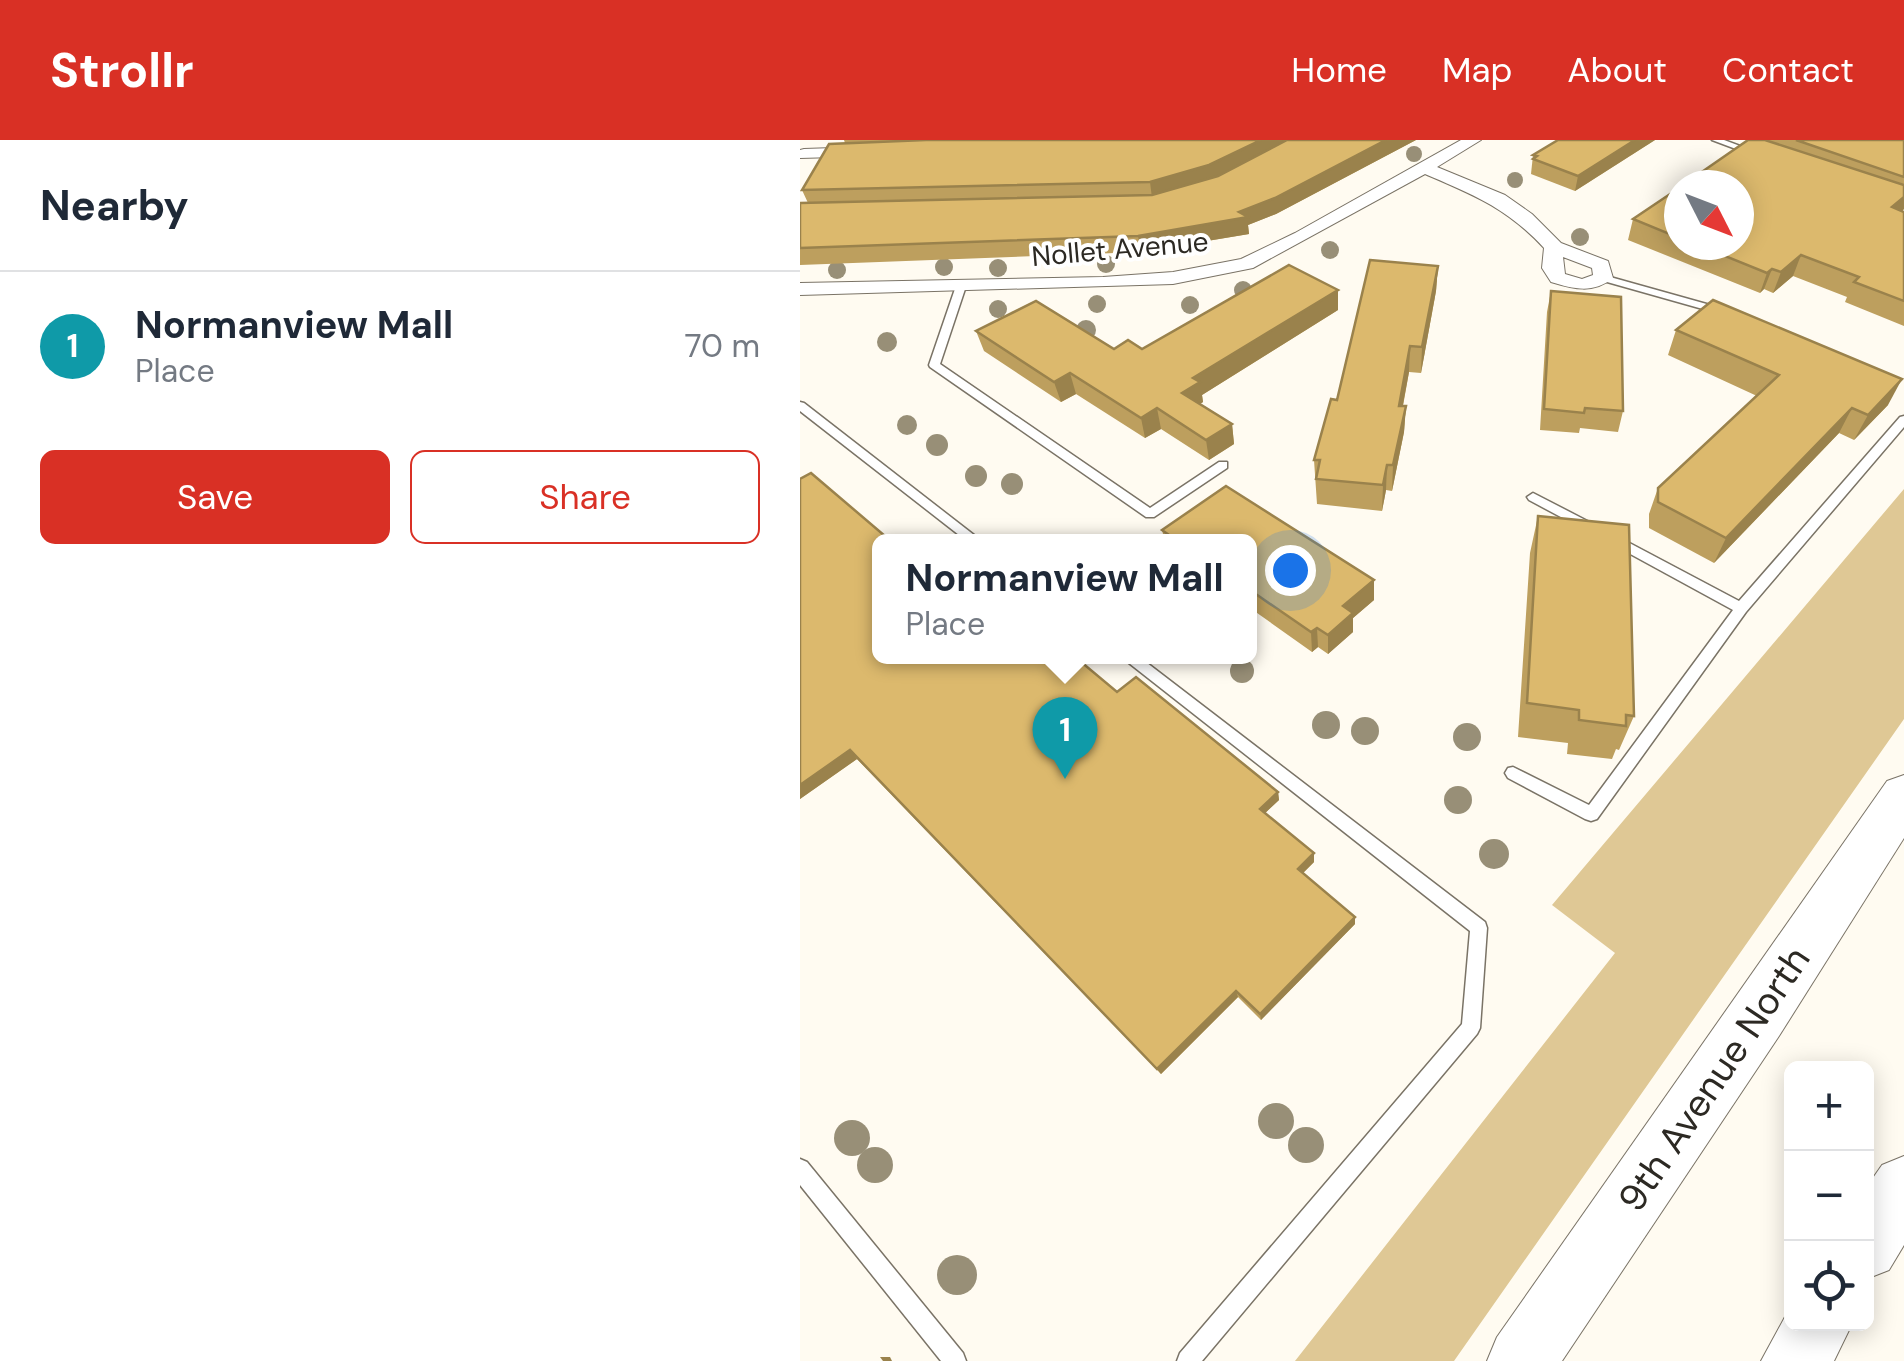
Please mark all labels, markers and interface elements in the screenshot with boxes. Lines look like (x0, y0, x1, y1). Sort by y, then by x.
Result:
text: Strollr (50, 39, 194, 102)
text: Home (1291, 47, 1387, 93)
text: Map (1442, 47, 1512, 93)
text: About (1567, 47, 1667, 93)
text: Contact (1722, 47, 1854, 93)
north arrow (1664, 170, 1754, 260)
text: Nearby (40, 178, 189, 233)
street label: Nollet Avenue (1030, 223, 1210, 275)
text: Normanview Mall (135, 300, 453, 350)
text: 1 (67, 325, 78, 367)
text: 70 m (684, 325, 760, 367)
text: Place (135, 350, 215, 392)
button: Save (40, 450, 390, 544)
button: Share (410, 450, 760, 544)
popup (872, 534, 1257, 664)
your location (1265, 545, 1316, 596)
text: Normanview Mall (905, 553, 1224, 603)
text: Place (905, 603, 985, 645)
pin: 1 (1032, 696, 1098, 779)
street label: 9th Avenue North (1607, 937, 1821, 1221)
map controls (1784, 1061, 1874, 1331)
button: + (1784, 1061, 1874, 1151)
button: − (1784, 1151, 1874, 1241)
button: locate (1784, 1241, 1874, 1331)

